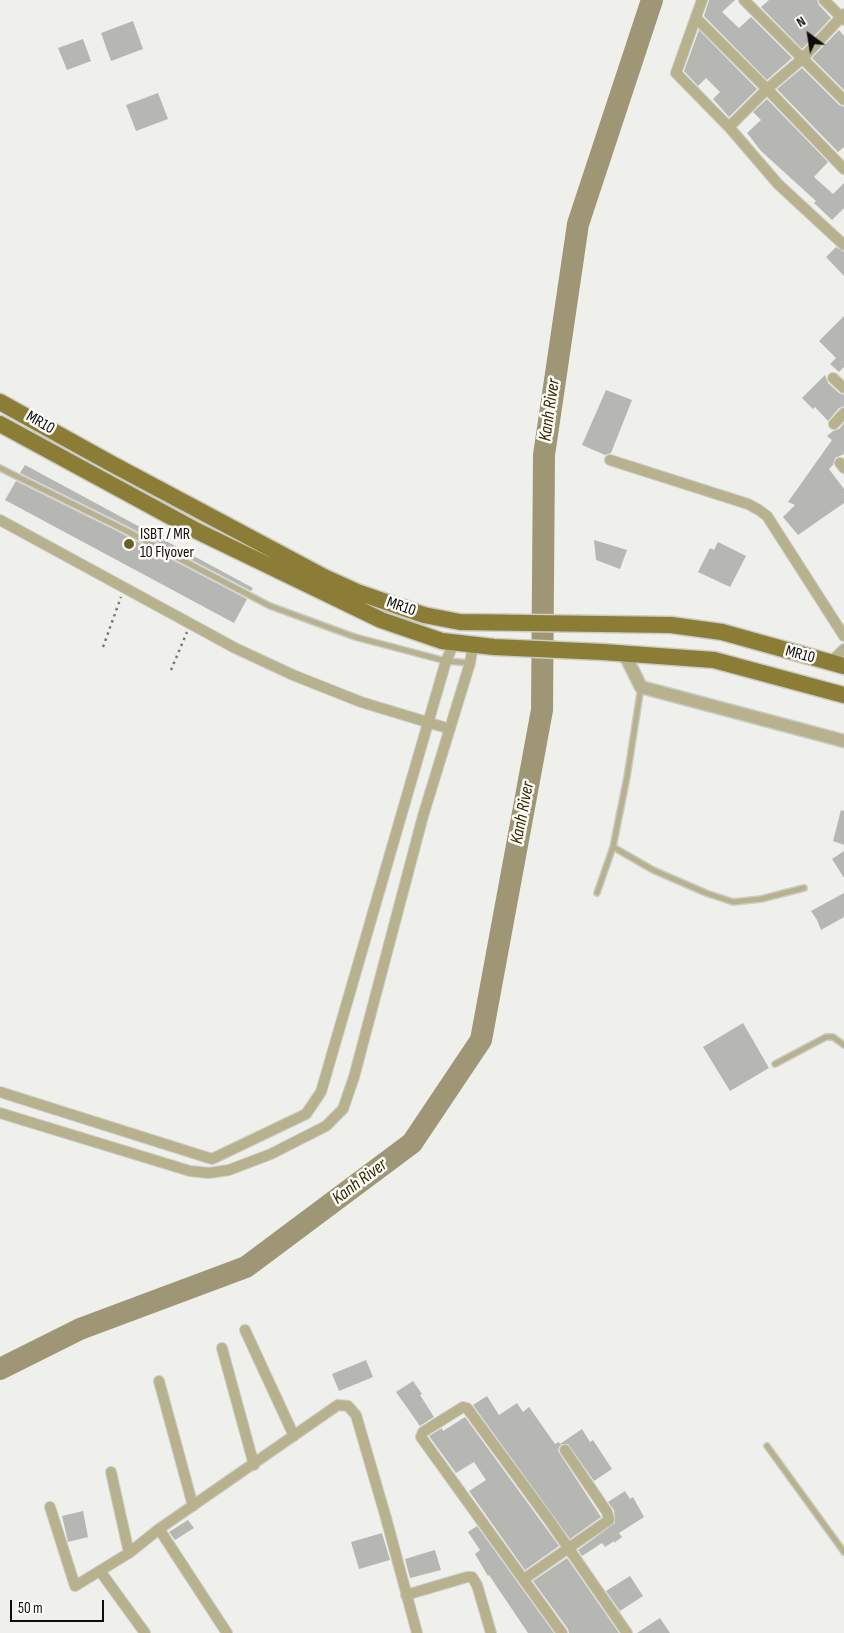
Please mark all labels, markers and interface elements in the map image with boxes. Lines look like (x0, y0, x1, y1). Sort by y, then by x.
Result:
north arrow (784, 10, 834, 60)
text: N (793, 13, 809, 31)
water label: Kanh River (535, 377, 565, 443)
street label: MR10 (22, 407, 58, 439)
place label: ISBT / MR 10 Flyover (140, 525, 194, 563)
marker: ISBT / MR 10 Flyover (122, 537, 136, 551)
street label: MR10 (384, 593, 418, 621)
street label: MR10 (783, 642, 817, 668)
water label: Kanh River (506, 780, 540, 846)
water label: Kanh River (328, 1154, 392, 1210)
scale bar (12, 1590, 106, 1622)
text: 50 m (18, 1599, 43, 1618)

